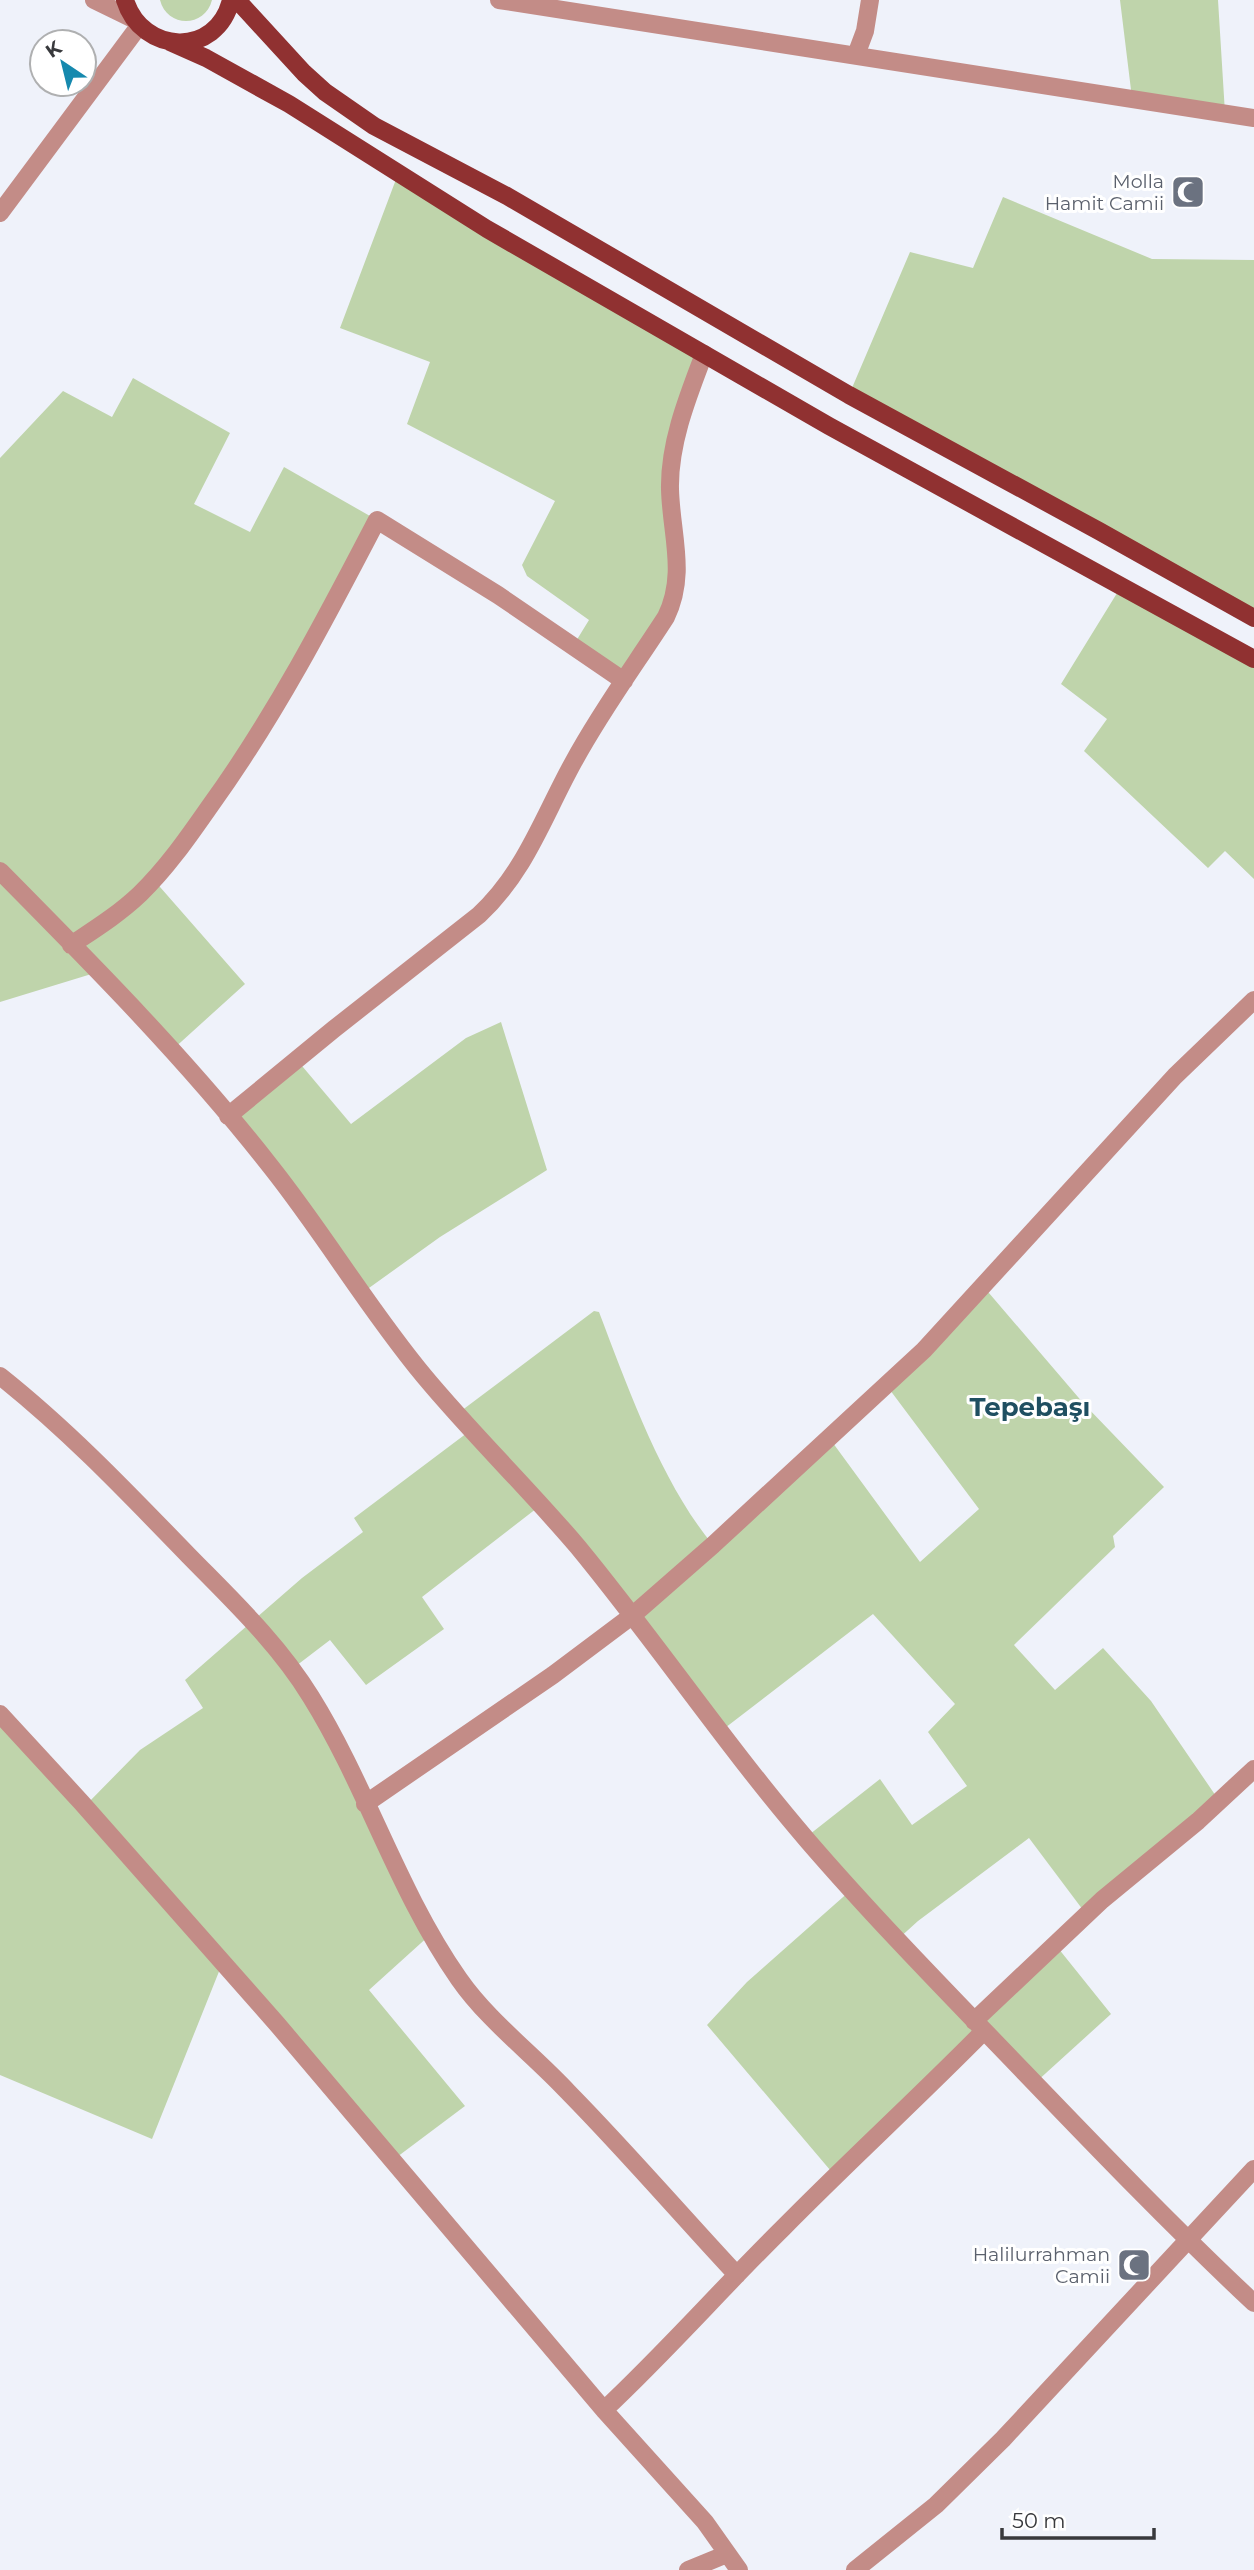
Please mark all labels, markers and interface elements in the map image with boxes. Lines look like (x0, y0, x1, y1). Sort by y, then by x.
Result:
north arrow (28, 28, 98, 98)
text: K (41, 35, 67, 63)
place label: Molla Hamit Camii (1045, 170, 1164, 215)
mosque icon: Molla Hamit Camii (1169, 173, 1207, 211)
district label: Tepebaşı (970, 1391, 1090, 1423)
place label: Halilurrahman Camii (973, 2243, 1110, 2288)
mosque icon: Halilurrahman Camii (1115, 2246, 1153, 2284)
scale bar (1002, 2496, 1154, 2540)
text: 50 m (1012, 2508, 1066, 2533)

